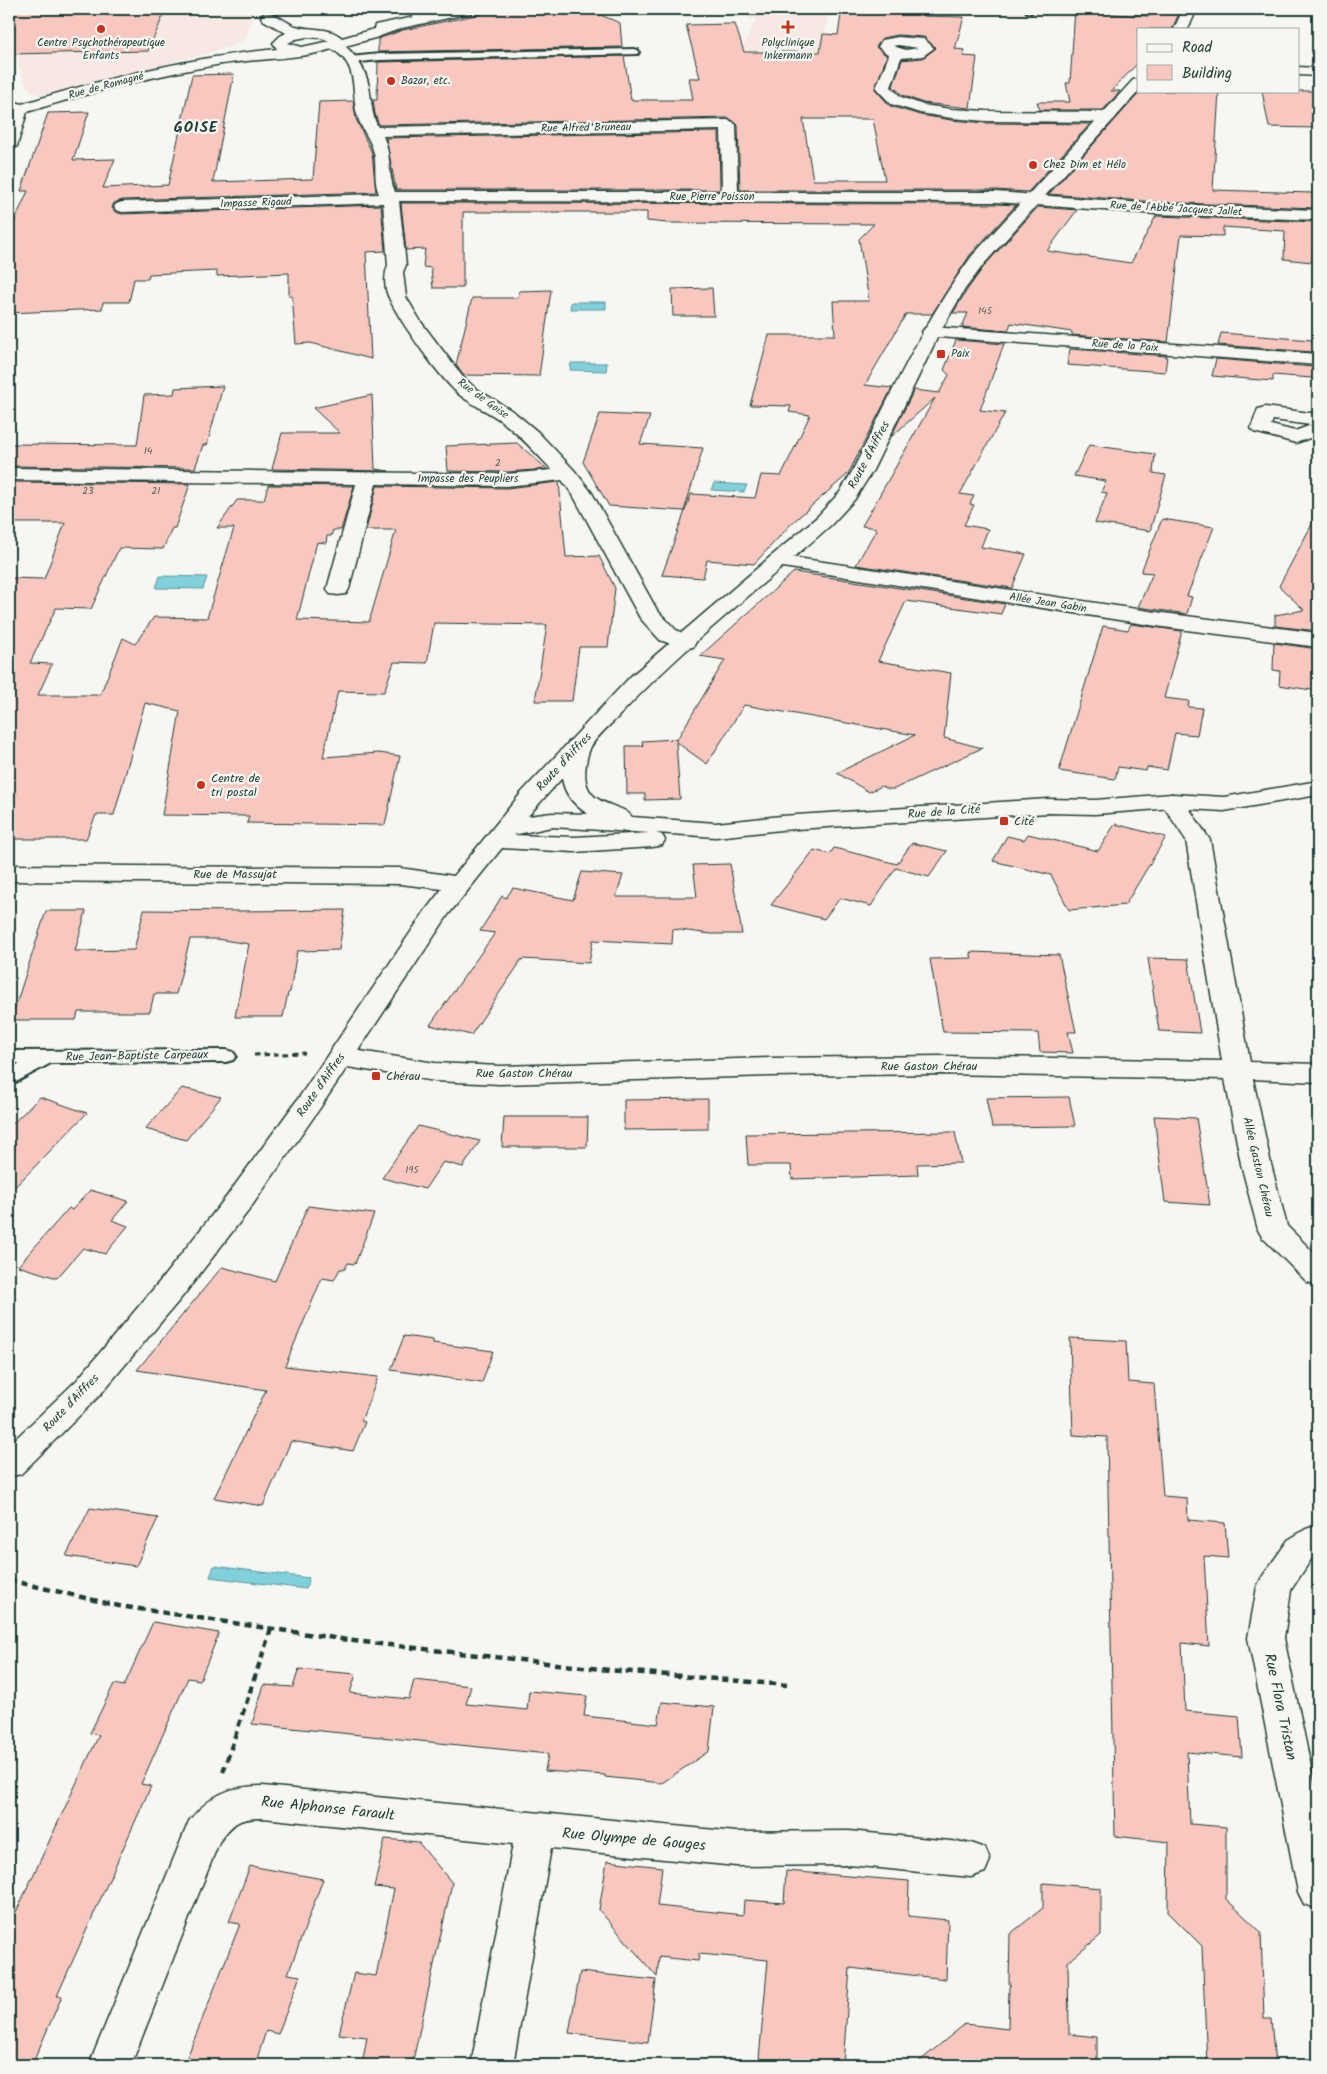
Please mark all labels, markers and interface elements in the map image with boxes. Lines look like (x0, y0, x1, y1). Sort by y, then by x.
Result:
marker: Polyclinique Inkermann (781, 20, 795, 34)
marker: Centre Psychothérapeutique Enfants (95, 23, 107, 35)
legend (1137, 28, 1300, 92)
place label: Centre Psychothérapeutique Enfants (37, 34, 165, 65)
place label: Polyclinique Inkermann (762, 34, 815, 65)
text: Road (1182, 36, 1213, 60)
text: Building (1182, 62, 1232, 86)
street label: Rue de Romagné (66, 67, 147, 105)
place label: Bazar, etc. (401, 72, 450, 90)
marker: Bazar, etc. (385, 75, 397, 87)
district label: GOISE (174, 116, 218, 140)
street label: Rue Alfred Bruneau (541, 118, 632, 138)
place label: Chez Dim et Hélo (1043, 156, 1126, 174)
marker: Chez Dim et Hélo (1027, 159, 1039, 171)
street label: Rue Pierre Poisson (669, 188, 755, 206)
street label: Impasse Rigaud (220, 193, 293, 213)
street label: Rue de l'Abbé Jacques Jallet (1109, 197, 1243, 221)
house number: 145 (978, 303, 993, 319)
street label: Rue de la Paix (1091, 335, 1159, 357)
place label: Paix (951, 345, 970, 363)
marker: Paix (935, 348, 947, 360)
street label: Rue de Goise (453, 374, 513, 424)
street label: Route d'Aiffres (843, 418, 895, 492)
house number: 14 (144, 443, 153, 459)
house number: 2 (495, 455, 501, 471)
street label: Impasse des Peupliers (418, 470, 519, 488)
house number: 23 (82, 483, 94, 499)
house number: 21 (152, 483, 160, 499)
street label: Allée Jean Gabin (1008, 588, 1088, 618)
street label: Route d'Aiffres (532, 728, 596, 796)
place label: Centre de tri postal (211, 769, 261, 802)
marker: Centre de tri postal (195, 779, 207, 791)
street label: Rue de la Cité (907, 800, 982, 824)
place label: Cité (1014, 812, 1035, 831)
marker: Cité (998, 815, 1010, 827)
street label: Rue de Massujat (193, 865, 277, 884)
street label: Rue Jean-Baptiste Carpeaux (66, 1045, 209, 1067)
street label: Route d'Aiffres (292, 1049, 350, 1121)
street label: Rue Gaston Chérau (881, 1057, 978, 1076)
street label: Rue Gaston Chérau (476, 1064, 573, 1083)
place label: Chérau (386, 1067, 420, 1086)
marker: Chérau (370, 1070, 382, 1082)
street label: Allée Gaston Chérau (1237, 1115, 1279, 1219)
house number: 195 (405, 1162, 419, 1178)
street label: Route d'Aiffres (38, 1370, 104, 1436)
street label: Rue Flora Tristan (1257, 1651, 1303, 1763)
street label: Rue Alphonse Farault (260, 1790, 396, 1828)
street label: Rue Olympe de Gouges (561, 1822, 707, 1858)

